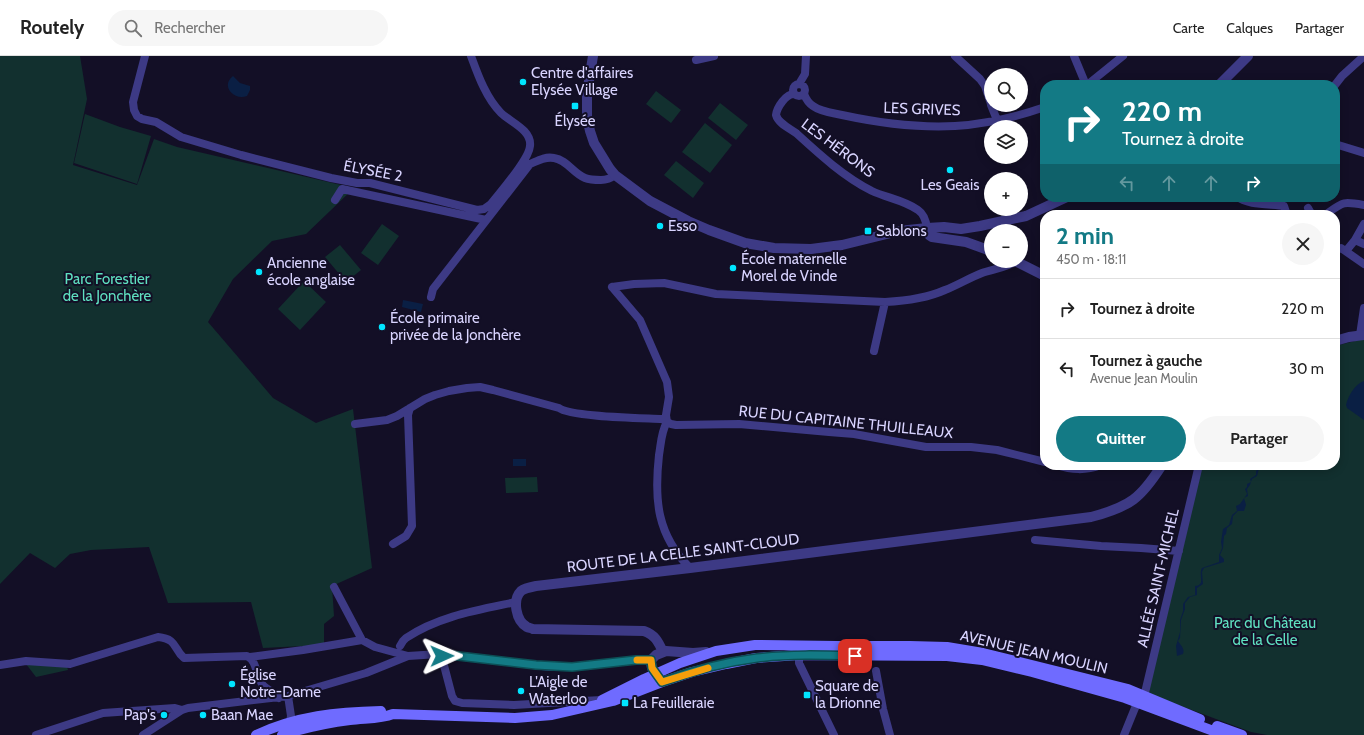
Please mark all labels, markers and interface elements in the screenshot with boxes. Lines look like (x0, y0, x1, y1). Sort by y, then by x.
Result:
search box (108, 10, 388, 46)
text: Routely (20, 16, 84, 39)
icon: search (122, 17, 144, 39)
text: Rechercher (154, 19, 225, 37)
text: Carte (1173, 19, 1204, 37)
text: Calques (1226, 19, 1273, 37)
text: Partager (1295, 19, 1344, 37)
place label: Centre d'affaires Elysée Village (531, 64, 633, 99)
map controls (984, 68, 1028, 268)
button: search (984, 68, 1028, 112)
marker: Centre d'affaires Elysée Village (518, 77, 528, 87)
text: 220 m (1122, 94, 1202, 128)
icon: right (1056, 96, 1108, 148)
street label: LES GRIVES (883, 99, 961, 119)
marker: Élysée (570, 101, 580, 111)
place label: Élysée (555, 111, 596, 130)
street label: LES HÉRONS (798, 114, 879, 181)
button: layers (984, 120, 1028, 164)
text: Tournez à droite (1122, 128, 1244, 150)
street label: ÉLYSÉE 2 (342, 156, 404, 186)
marker: Les Geais (945, 165, 955, 175)
button: + (984, 172, 1028, 216)
icon: left (1116, 172, 1138, 194)
icon: ahead (1158, 172, 1180, 194)
icon: ahead (1200, 172, 1222, 194)
icon: right (1242, 172, 1264, 194)
place label: Les Geais (921, 176, 979, 194)
place label: Esso (668, 217, 697, 235)
marker: Esso (655, 221, 665, 231)
text: 2 min (1056, 221, 1114, 250)
place label: Sablons (876, 222, 927, 240)
button: close (1282, 223, 1324, 265)
button: − (984, 224, 1028, 268)
marker: Sablons (863, 226, 873, 236)
place label: École maternelle Morel de Vinde (741, 249, 847, 285)
text: 450 m · 18:11 (1056, 251, 1126, 267)
place label: Ancienne école anglaise (267, 254, 355, 289)
marker: École maternelle Morel de Vinde (728, 263, 738, 273)
marker: Ancienne école anglaise (254, 267, 264, 277)
park label: Parc Forestier de la Jonchère (63, 270, 152, 305)
icon: right (1056, 298, 1078, 320)
text: Tournez à droite (1090, 300, 1195, 318)
text: 220 m (1281, 300, 1324, 318)
place label: École primaire privée de la Jonchère (390, 308, 521, 344)
marker: École primaire privée de la Jonchère (377, 322, 387, 332)
text: Tournez à gauche (1090, 352, 1202, 370)
icon: left (1056, 358, 1078, 380)
text: 30 m (1289, 360, 1324, 378)
text: Avenue Jean Moulin (1090, 370, 1198, 386)
street label: RUE DU CAPITAINE THUILLEAUX (738, 402, 954, 442)
button: Quitter (1056, 416, 1186, 462)
button: Partager (1194, 416, 1324, 462)
street label: ALLÉE SAINT-MICHEL (1132, 506, 1183, 649)
street label: ROUTE DE LA CELLE SAINT-CLOUD (566, 530, 800, 576)
park label: Parc du Château de la Celle (1214, 614, 1316, 649)
street label: AVENUE JEAN MOULIN (959, 626, 1109, 678)
position arrow (421, 635, 463, 677)
pin (838, 639, 872, 673)
icon: arrive (844, 645, 866, 667)
place label: Église Notre-Dame (240, 665, 321, 701)
place label: L'Aigle de Waterloo (529, 673, 588, 708)
place label: Square de la Drionne (815, 677, 881, 712)
marker: Église Notre-Dame (227, 679, 237, 689)
marker: L'Aigle de Waterloo (516, 686, 526, 696)
marker: Square de la Drionne (802, 690, 812, 700)
place label: La Feuilleraie (633, 694, 715, 712)
marker: La Feuilleraie (620, 698, 630, 708)
place label: Pap's (124, 706, 156, 724)
place label: Baan Mae (211, 706, 273, 724)
marker: Pap's (159, 710, 169, 720)
marker: Baan Mae (198, 710, 208, 720)

